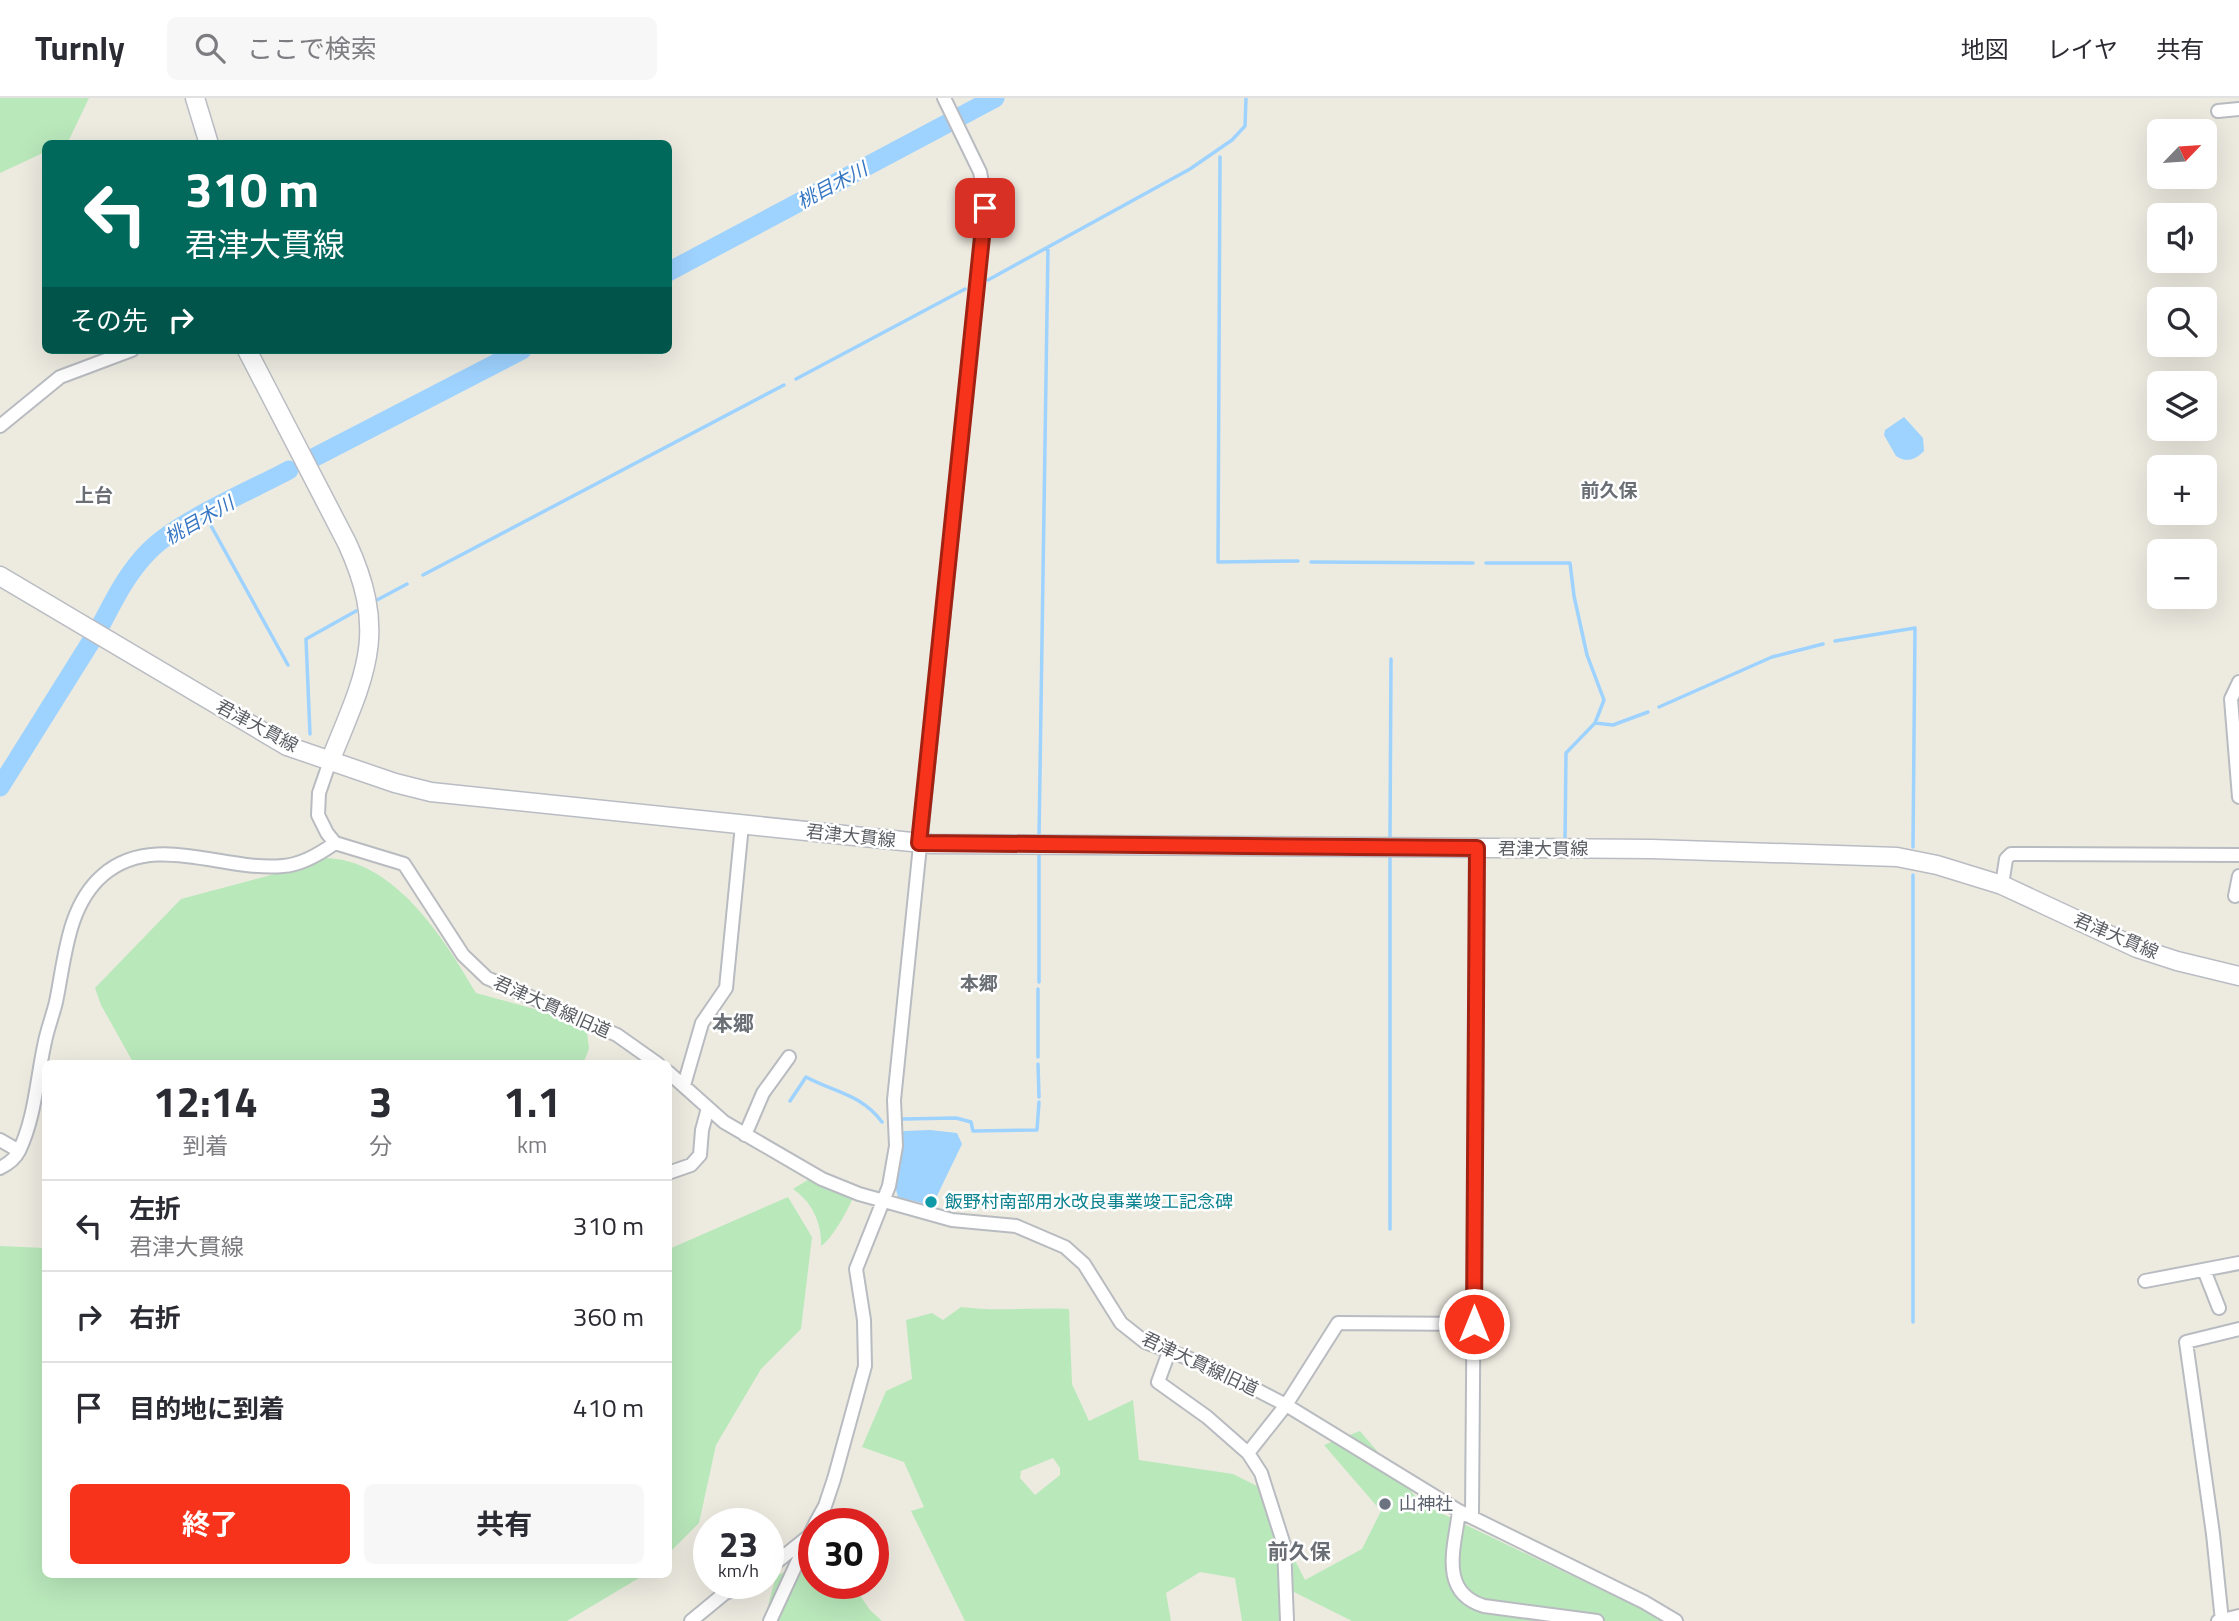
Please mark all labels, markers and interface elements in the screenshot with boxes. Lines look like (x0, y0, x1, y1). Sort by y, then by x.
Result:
search box (167, 17, 657, 80)
text: Turnly (35, 23, 125, 73)
icon: search (191, 29, 229, 67)
text: ここで検索 (247, 29, 377, 68)
text: 地図 (1961, 31, 2009, 67)
text: レイヤ (2047, 31, 2118, 67)
text: 共有 (2156, 31, 2204, 67)
north arrow (2147, 119, 2217, 189)
map controls (2147, 119, 2217, 609)
text: 310 m (185, 151, 319, 226)
water label: 桃目木川 (791, 153, 874, 215)
icon: left (70, 168, 161, 259)
pin (955, 178, 1015, 238)
icon: arrive (966, 189, 1004, 227)
button: sound (2147, 203, 2217, 273)
text: 君津大貫線 (185, 220, 345, 268)
button: search (2147, 287, 2217, 357)
text: その先 (70, 301, 148, 340)
icon: right (162, 301, 200, 339)
button: layers (2147, 371, 2217, 441)
button: + (2147, 455, 2217, 525)
district label: 前久保 (1580, 475, 1638, 504)
district label: 上台 (75, 480, 113, 509)
water label: 桃目木川 (159, 487, 241, 551)
button: − (2147, 539, 2217, 609)
street label: 君津大貫線 (211, 693, 303, 759)
street label: 君津大貫線 (805, 817, 897, 854)
street label: 君津大貫線 (1498, 835, 1588, 862)
street label: 君津大貫線 (2069, 906, 2163, 966)
district label: 本郷 (960, 968, 998, 997)
street label: 君津大貫線旧道 (489, 969, 615, 1045)
district label: 本郷 (712, 1007, 754, 1039)
text: 12:14 (153, 1069, 258, 1133)
text: 3 (369, 1069, 392, 1133)
text: 1.1 (503, 1069, 561, 1133)
text: km (517, 1127, 547, 1162)
text: 到着 (182, 1128, 228, 1163)
text: 分 (369, 1128, 392, 1163)
place label: 飯野村南部用水改良事業竣工記念碑 (945, 1188, 1233, 1215)
text: 左折 (129, 1189, 181, 1228)
marker: 飯野村南部用水改良事業竣工記念碑 (923, 1194, 939, 1210)
text: 310 m (573, 1206, 644, 1245)
icon: left (70, 1207, 108, 1245)
text: 君津大貫線 (129, 1229, 244, 1264)
position arrow (1437, 1287, 1511, 1361)
text: 360 m (573, 1297, 644, 1336)
icon: right (70, 1298, 108, 1336)
text: 右折 (129, 1298, 181, 1337)
street label: 君津大貫線旧道 (1137, 1325, 1263, 1402)
text: 410 m (573, 1388, 644, 1427)
icon: arrive (70, 1389, 108, 1427)
text: 目的地に到着 (129, 1389, 285, 1428)
button: 終了 (70, 1484, 350, 1564)
button: 共有 (364, 1484, 644, 1564)
place label: 山神社 (1399, 1490, 1453, 1517)
marker: 山神社 (1377, 1496, 1393, 1512)
speed limit sign: 30 (798, 1508, 889, 1599)
text: 23 (719, 1517, 758, 1571)
district label: 前久保 (1268, 1535, 1331, 1567)
text: km/h (718, 1557, 759, 1584)

